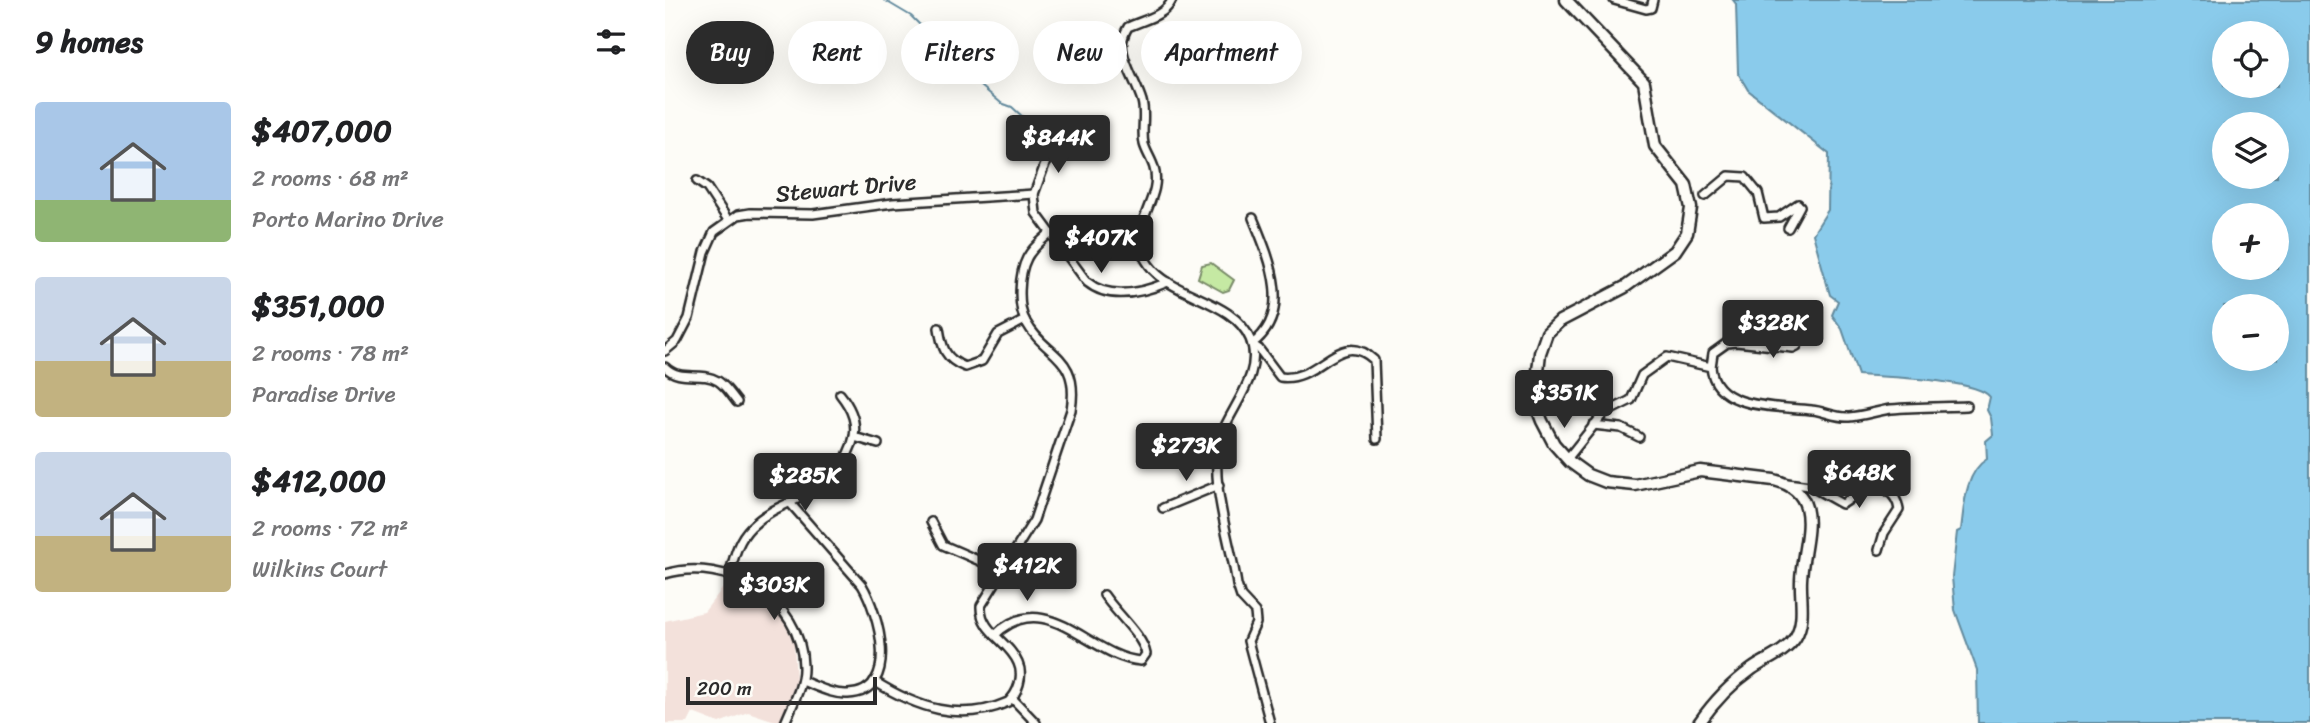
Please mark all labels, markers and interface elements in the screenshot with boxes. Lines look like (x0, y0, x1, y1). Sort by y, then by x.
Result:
text: 9 homes (35, 15, 143, 69)
chip: Buy (686, 21, 774, 84)
chip: Rent (788, 21, 887, 84)
chip: Filters (901, 21, 1019, 84)
chip: New (1033, 21, 1127, 84)
chip: Apartment (1141, 21, 1302, 84)
map controls (2212, 21, 2289, 371)
button: locate (2212, 21, 2289, 98)
icon: filters (592, 23, 630, 61)
text: $407,000 (252, 104, 392, 158)
button: layers (2212, 112, 2289, 189)
pin: $844K (1009, 116, 1107, 175)
text: $844K (1022, 117, 1094, 158)
icon: home (91, 130, 175, 214)
text: 2 rooms · 68 m² (252, 158, 409, 199)
street label: Stewart Drive (774, 161, 918, 215)
text: Porto Marino Drive (252, 199, 444, 240)
button: + (2212, 203, 2289, 280)
pin: $407K (1052, 216, 1150, 275)
text: $407K (1065, 217, 1137, 258)
text: $351,000 (252, 279, 385, 333)
button: − (2212, 294, 2289, 371)
pin: $328K (1724, 300, 1822, 360)
text: $328K (1738, 302, 1808, 343)
icon: home (91, 305, 175, 389)
text: 2 rooms · 78 m² (252, 333, 409, 374)
pin: $351K (1515, 370, 1613, 430)
text: $351K (1531, 372, 1597, 413)
text: Paradise Drive (252, 374, 396, 415)
pin: $273K (1137, 424, 1235, 483)
text: $273K (1152, 425, 1220, 466)
pin: $648K (1810, 450, 1908, 510)
text: $648K (1824, 452, 1894, 493)
text: $412,000 (252, 454, 386, 508)
pin: $285K (756, 454, 854, 513)
text: $285K (770, 455, 840, 496)
icon: home (91, 480, 175, 564)
text: 2 rooms · 72 m² (252, 508, 408, 549)
pin: $412K (978, 544, 1076, 603)
text: $412K (994, 545, 1060, 586)
text: Wilkins Court (252, 549, 387, 590)
pin: $303K (725, 562, 823, 622)
text: $303K (739, 564, 809, 605)
text: 200 m (697, 672, 752, 705)
scale bar (686, 674, 877, 706)

